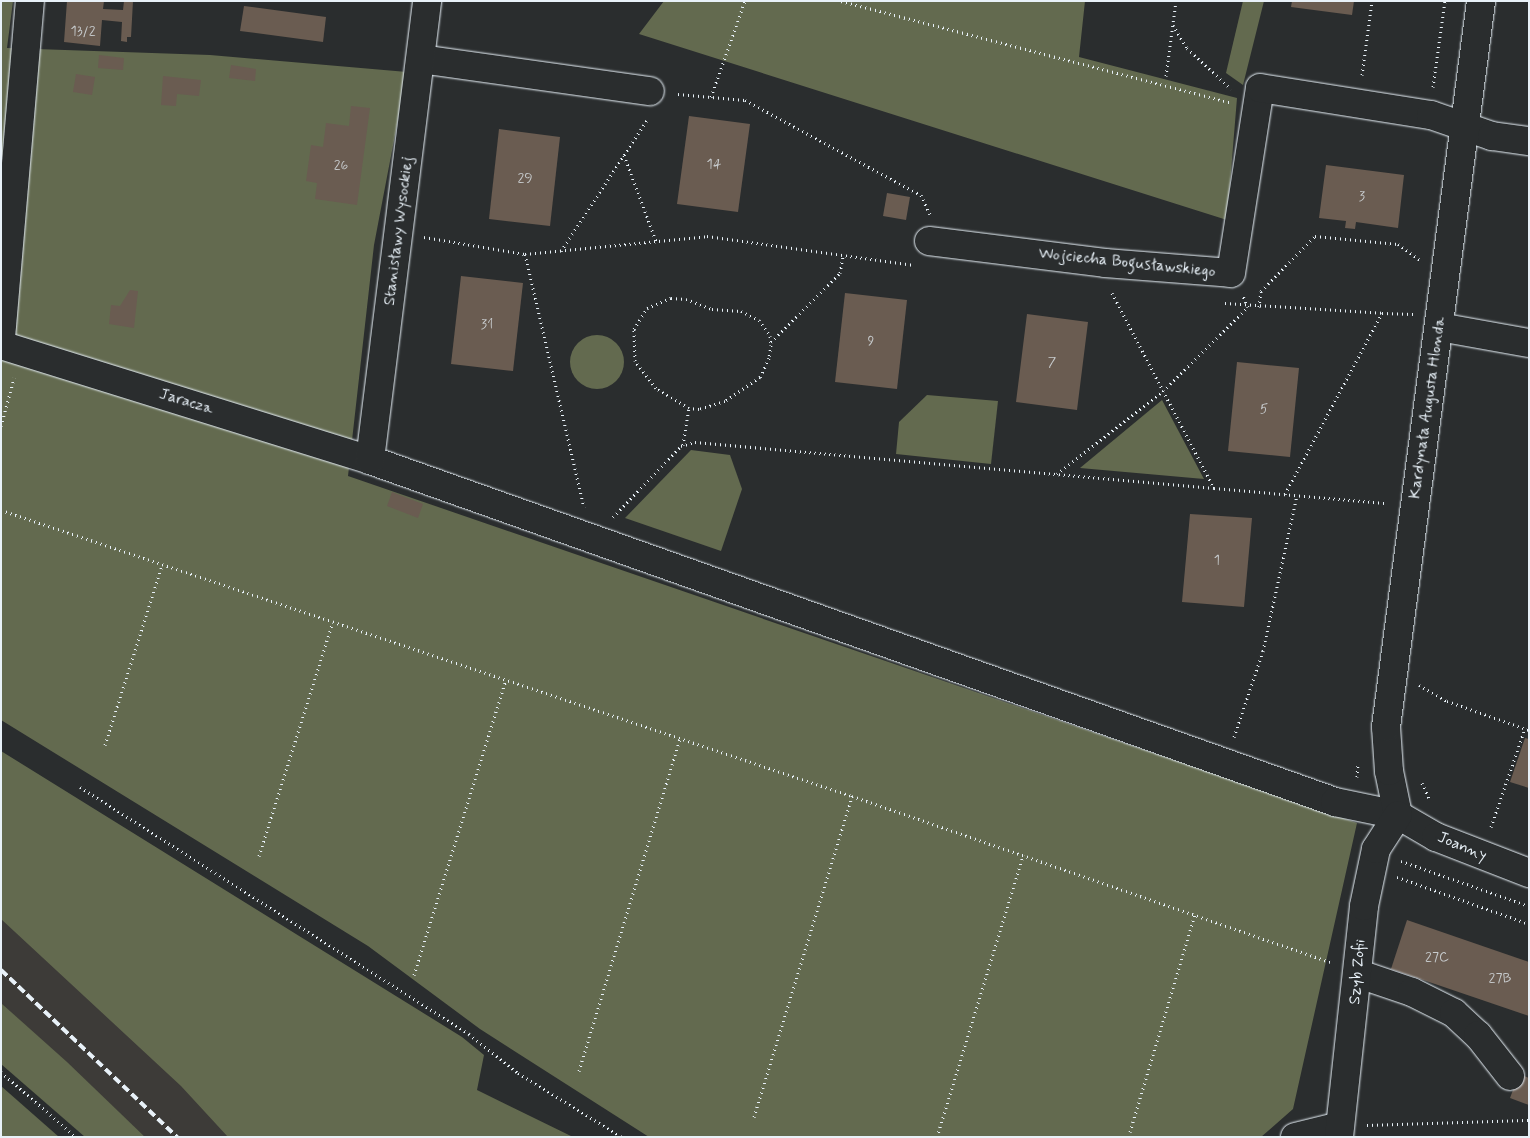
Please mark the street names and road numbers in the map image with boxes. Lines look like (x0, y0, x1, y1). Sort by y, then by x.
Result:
street label: Stanisławy Wysockiej (380, 155, 418, 307)
street label: Wojciecha Bogusławskiego (1039, 244, 1215, 282)
street label: Kardynała Augusta Hlonda (1406, 317, 1450, 499)
street label: Jaracza (157, 385, 215, 419)
street label: Joanny (1434, 828, 1490, 866)
street label: Szyb Zofii (1345, 938, 1371, 1006)

